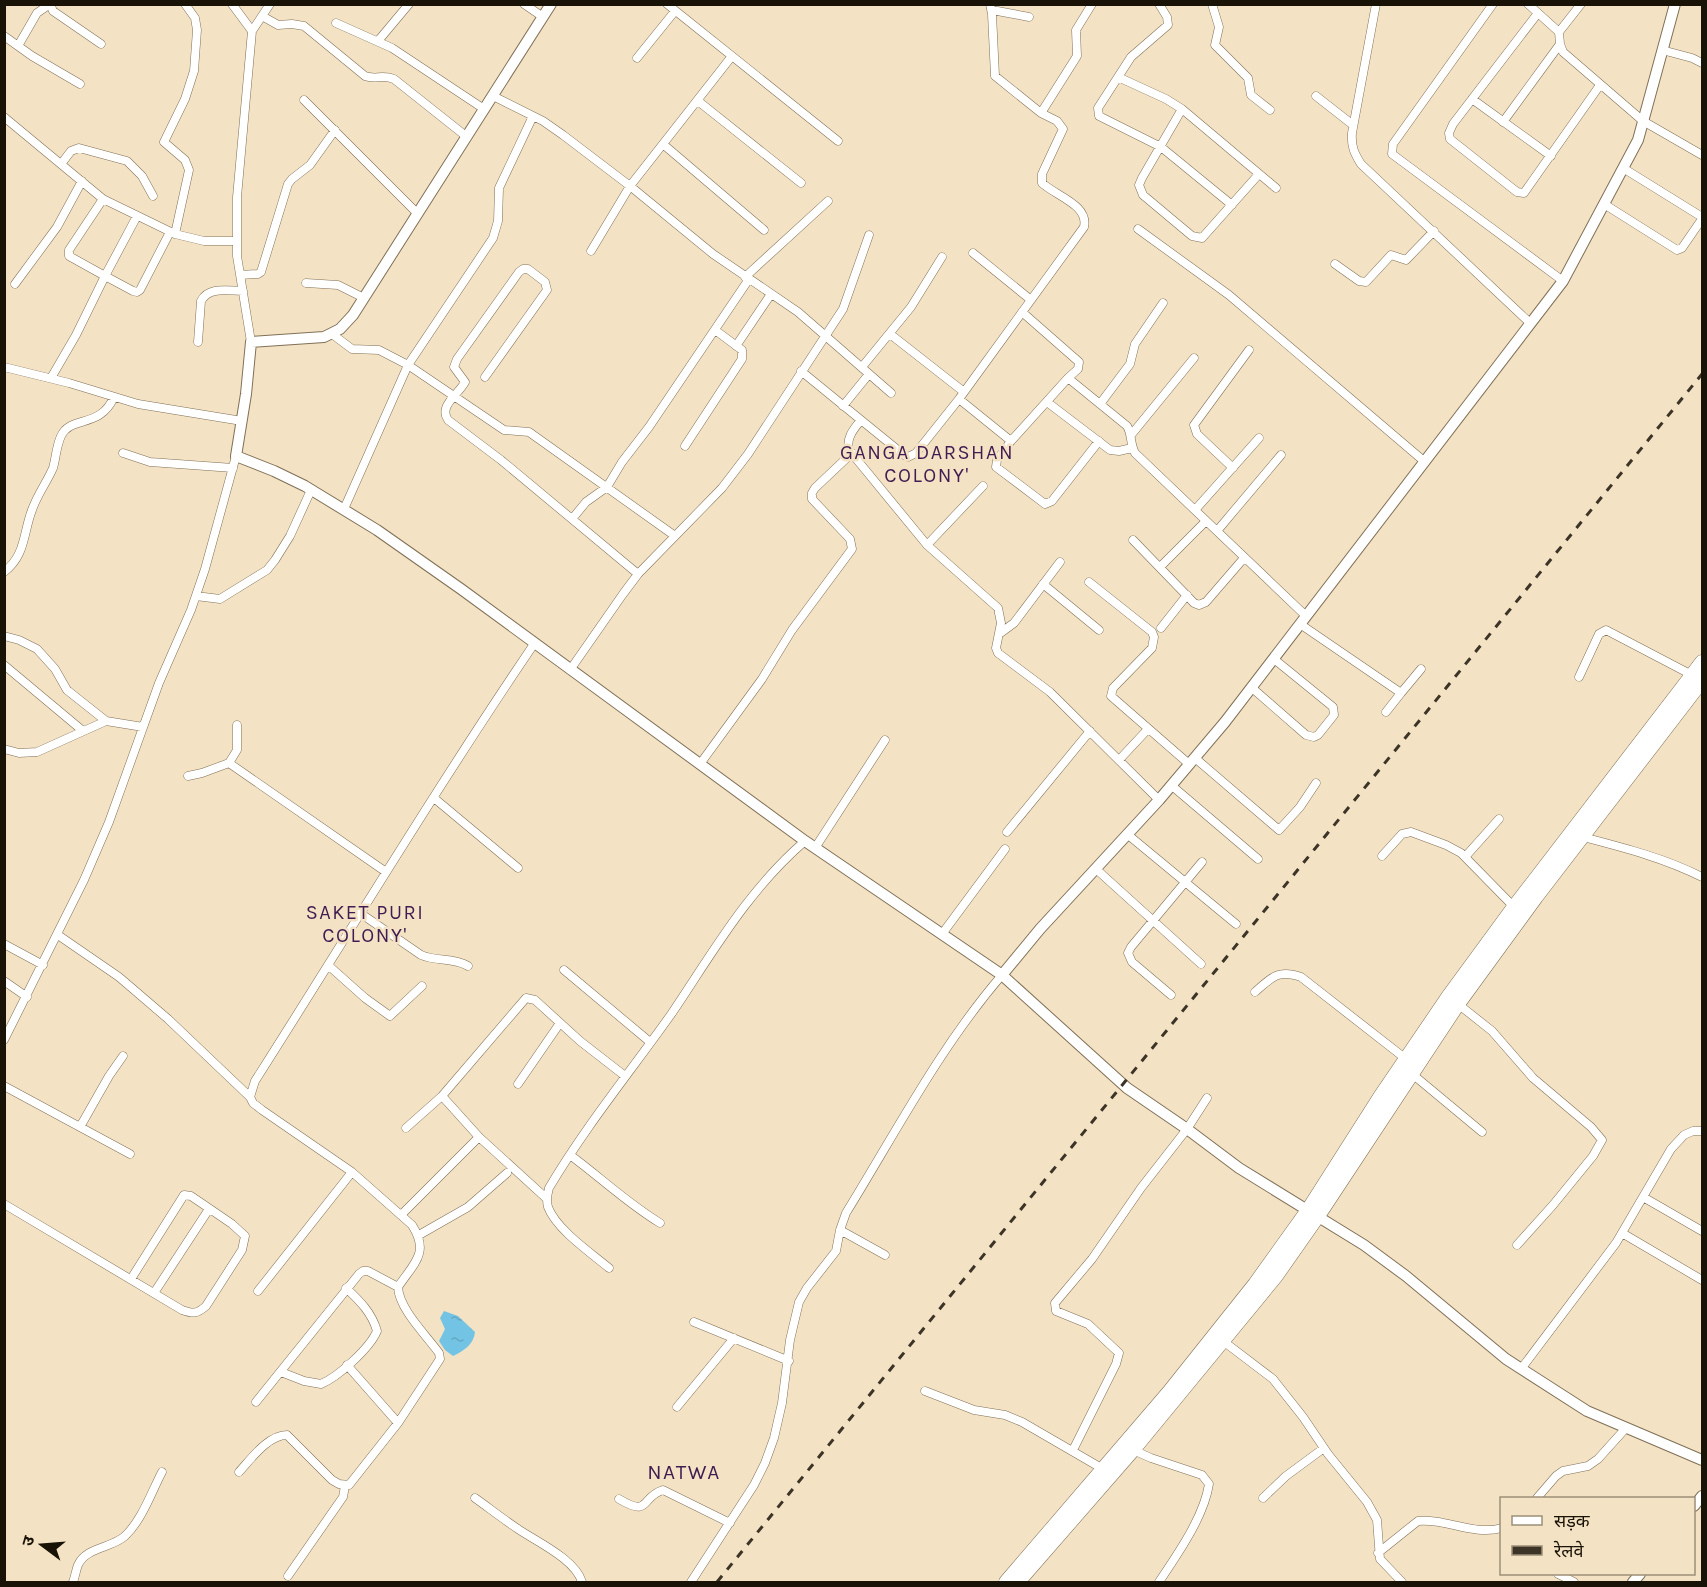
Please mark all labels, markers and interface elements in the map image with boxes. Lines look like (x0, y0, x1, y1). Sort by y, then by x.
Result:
district label: GANGA DARSHAN COLONY' (840, 441, 1014, 487)
district label: SAKET PURI COLONY' (306, 901, 424, 947)
district label: NATWA (647, 1460, 721, 1484)
legend (1500, 1497, 1695, 1575)
text: सड़क (1554, 1510, 1591, 1532)
north arrow (12, 1515, 72, 1575)
text: उ (18, 1533, 39, 1548)
text: रेलवे (1553, 1540, 1585, 1562)

